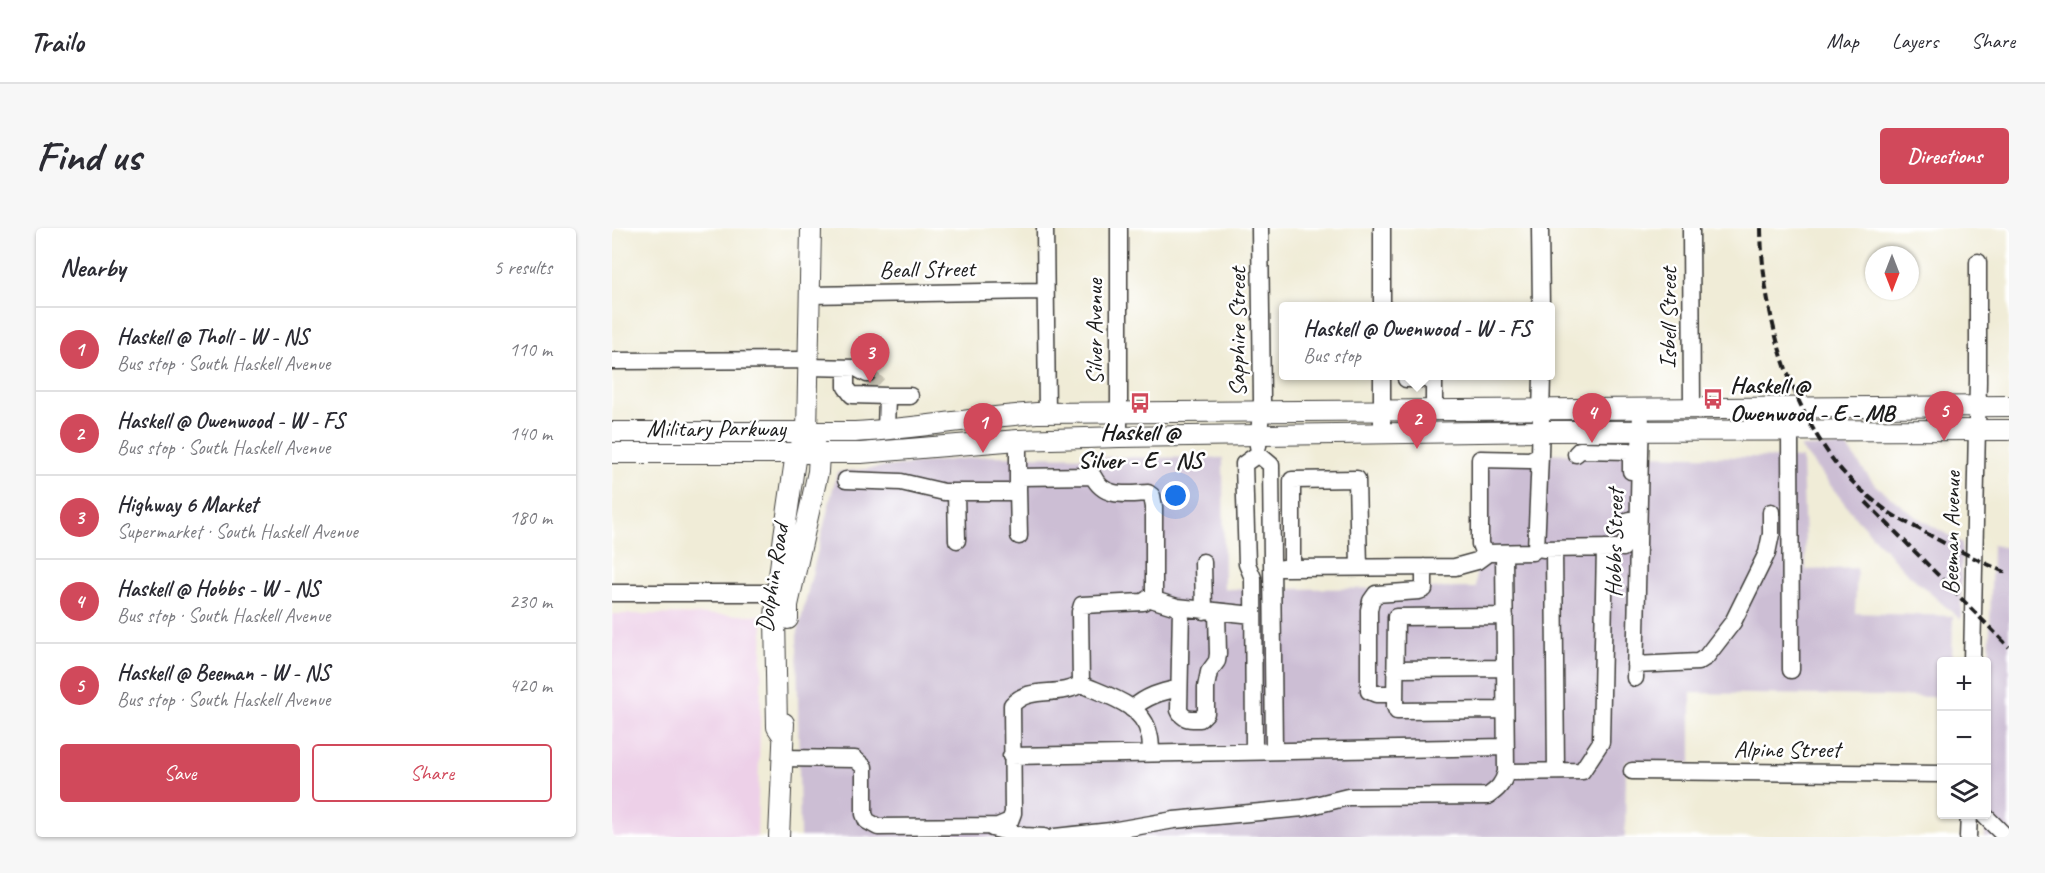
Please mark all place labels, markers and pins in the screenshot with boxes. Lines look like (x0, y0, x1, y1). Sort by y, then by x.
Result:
pin: 3 (850, 334, 890, 383)
place label: Haskell @ Owenwood - E - MB (1730, 370, 1897, 428)
bus stop icon: Haskell @ Owenwood - E - MB (1701, 387, 1725, 411)
bus stop icon: Haskell @ Silver - E - NS (1128, 391, 1152, 415)
pin: 5 (1924, 392, 1964, 441)
pin: 4 (1572, 394, 1612, 443)
pin: 2 (1398, 400, 1436, 449)
pin: 1 (964, 404, 1003, 453)
place label: Haskell @ Silver - E - NS (1078, 417, 1206, 475)

